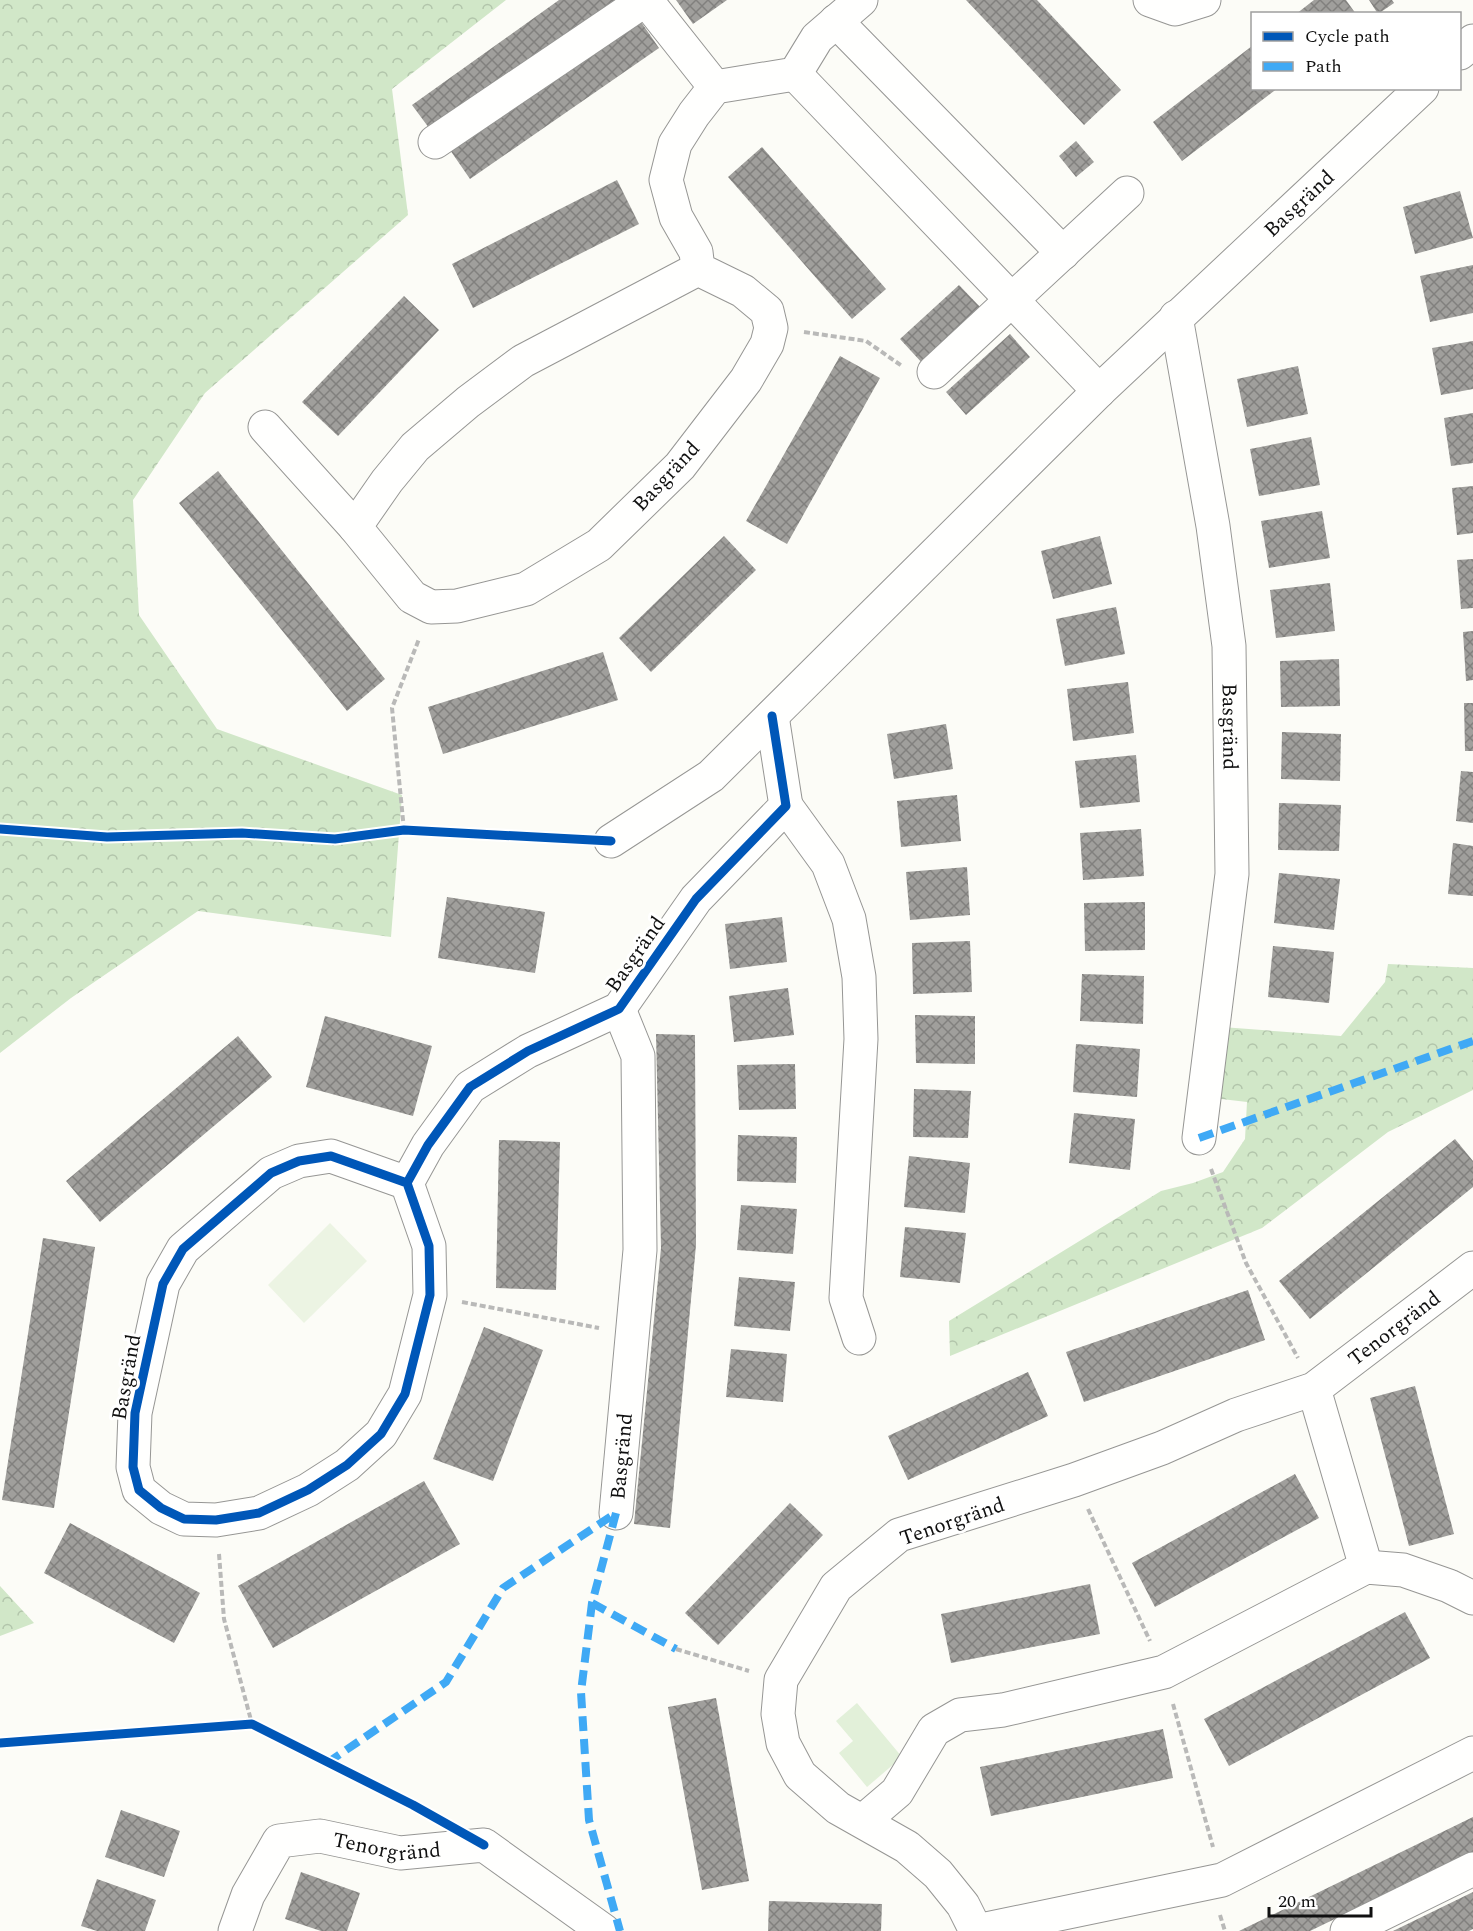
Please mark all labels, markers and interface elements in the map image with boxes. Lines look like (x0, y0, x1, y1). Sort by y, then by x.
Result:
legend (1251, 12, 1461, 90)
text: Cycle path (1305, 23, 1390, 50)
text: Path (1305, 53, 1342, 80)
street label: Basgränd (1257, 163, 1342, 246)
street label: Basgränd (625, 434, 708, 519)
street label: Basgränd (1212, 683, 1246, 770)
street label: Basgränd (598, 910, 674, 999)
street label: Tenorgränd (1341, 1283, 1448, 1375)
street label: Basgränd (104, 1332, 150, 1423)
street label: Basgränd (602, 1412, 642, 1501)
street label: Tenorgränd (895, 1489, 1009, 1555)
street label: Tenorgränd (330, 1824, 442, 1870)
scale bar (1269, 1880, 1371, 1918)
text: 20 m (1278, 1888, 1316, 1915)

